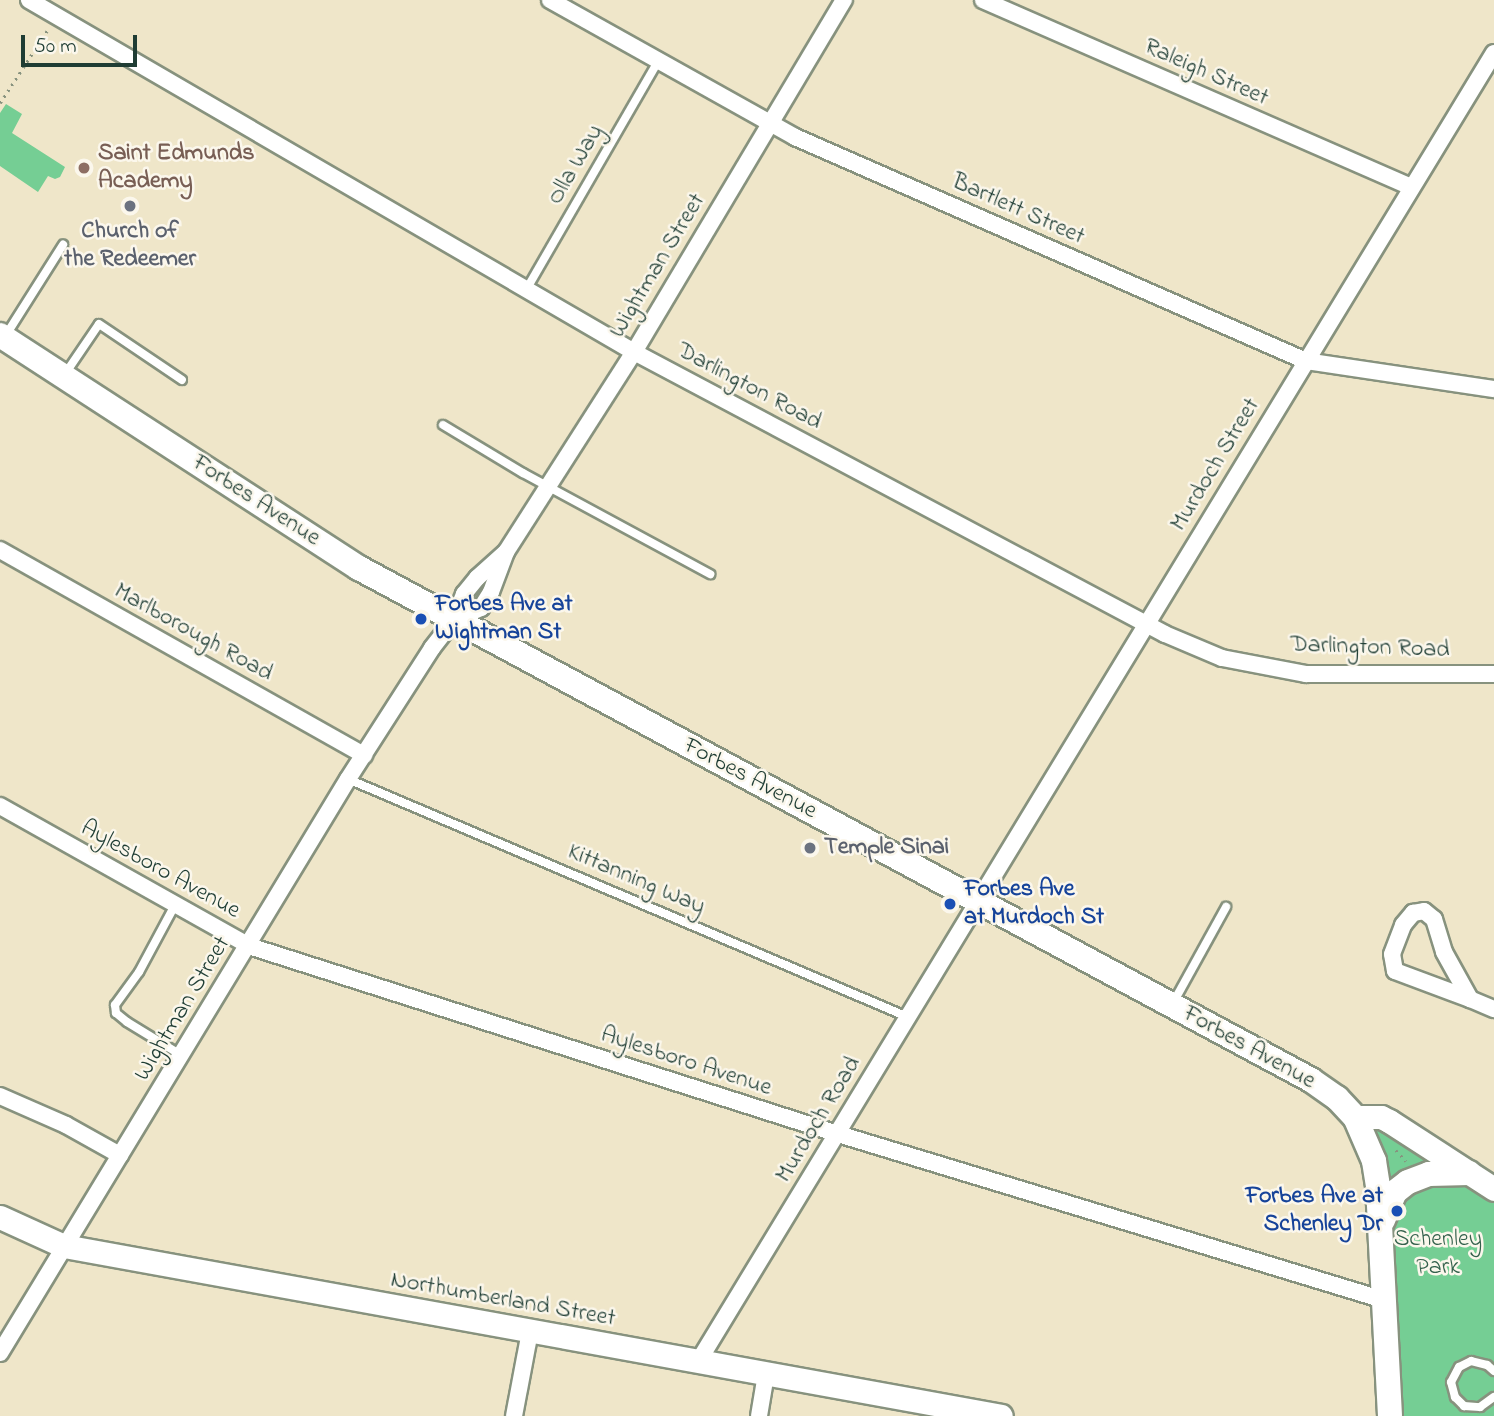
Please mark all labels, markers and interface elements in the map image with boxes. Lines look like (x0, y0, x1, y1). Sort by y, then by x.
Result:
scale bar (24, 21, 140, 65)
text: 50 m (34, 32, 77, 62)
street label: Raleigh Street (1139, 33, 1273, 113)
street label: Olla Way (542, 120, 610, 210)
place label: Saint Edmunds Academy (98, 140, 254, 196)
marker: Saint Edmunds Academy (76, 160, 92, 176)
street label: Bartlett Street (947, 168, 1089, 252)
street label: Wightman Street (604, 189, 712, 343)
marker: Church of the Redeemer (122, 198, 138, 214)
place label: Church of the Redeemer (64, 218, 196, 274)
street label: Darlington Road (672, 337, 826, 437)
street label: Murdoch Street (1165, 393, 1267, 537)
street label: Forbes Avenue (187, 449, 325, 553)
street label: Marlborough Road (109, 577, 277, 689)
place label: Forbes Ave at Wightman St (435, 591, 572, 647)
marker: Forbes Ave at Wightman St (413, 611, 429, 627)
street label: Darlington Road (1290, 631, 1450, 665)
street label: Forbes Avenue (678, 732, 822, 826)
street label: Aylesboro Avenue (75, 814, 245, 926)
place label: Temple Sinai (824, 834, 949, 862)
street label: Kittanning Way (563, 838, 709, 922)
marker: Temple Sinai (802, 840, 818, 856)
place label: Forbes Ave at Murdoch St (964, 876, 1104, 932)
marker: Forbes Ave at Murdoch St (942, 896, 958, 912)
street label: Wightman Street (129, 932, 237, 1086)
street label: Forbes Avenue (1178, 1000, 1320, 1096)
street label: Aylesboro Avenue (597, 1021, 775, 1103)
street label: Murdoch Road (770, 1052, 868, 1188)
place label: Forbes Ave at Schenley Dr (1246, 1183, 1383, 1239)
marker: Forbes Ave at Schenley Dr (1389, 1203, 1405, 1219)
park label: Schenley Park (1394, 1226, 1482, 1282)
street label: Northumberland Street (388, 1266, 618, 1334)

